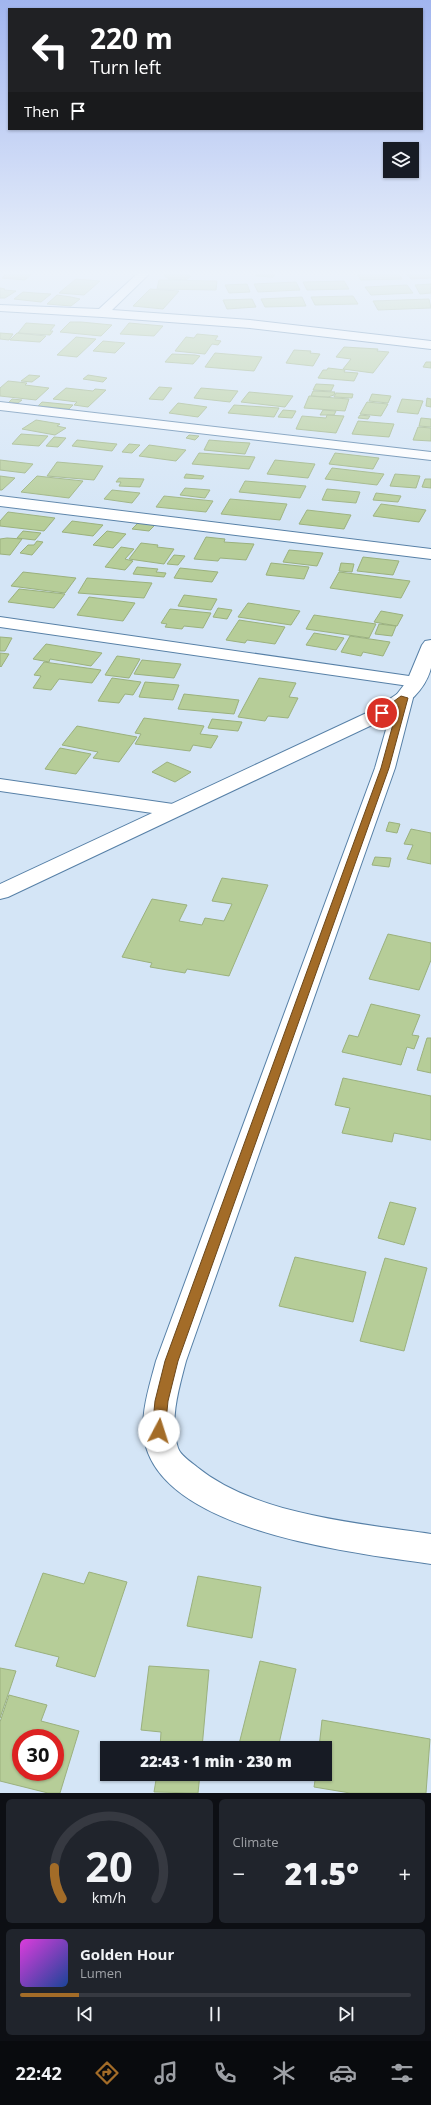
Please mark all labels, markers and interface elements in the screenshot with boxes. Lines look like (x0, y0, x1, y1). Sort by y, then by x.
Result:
text: 220 m (90, 19, 173, 57)
icon: left (24, 24, 76, 76)
text: Turn left (90, 55, 161, 79)
icon: arrive (67, 100, 89, 122)
text: Then (24, 101, 59, 121)
map controls (383, 142, 419, 178)
button: layers (383, 142, 419, 178)
pin (365, 696, 399, 730)
icon: arrive (371, 702, 393, 724)
position arrow (138, 1410, 180, 1452)
speed limit sign: 30 (12, 1729, 64, 1781)
text: 22:43 · 1 min · 230 m (140, 1751, 292, 1771)
text: Climate (233, 1833, 278, 1851)
text: 20 (85, 1838, 133, 1894)
text: 21.5° (285, 1853, 359, 1894)
text: − (233, 1858, 245, 1888)
text: + (398, 1858, 411, 1888)
text: km/h (92, 1888, 127, 1907)
text: Golden Hour (80, 1944, 174, 1964)
text: Lumen (80, 1964, 122, 1982)
icon: previous (74, 2003, 96, 2025)
icon: pause (204, 2003, 226, 2025)
icon: next (335, 2003, 357, 2025)
icon: directions (93, 2059, 121, 2087)
icon: music (152, 2059, 180, 2087)
icon: phone (211, 2059, 239, 2087)
icon: climate (270, 2059, 298, 2087)
icon: car (329, 2059, 357, 2087)
icon: filters (388, 2059, 416, 2087)
text: 22:42 (15, 2061, 62, 2085)

